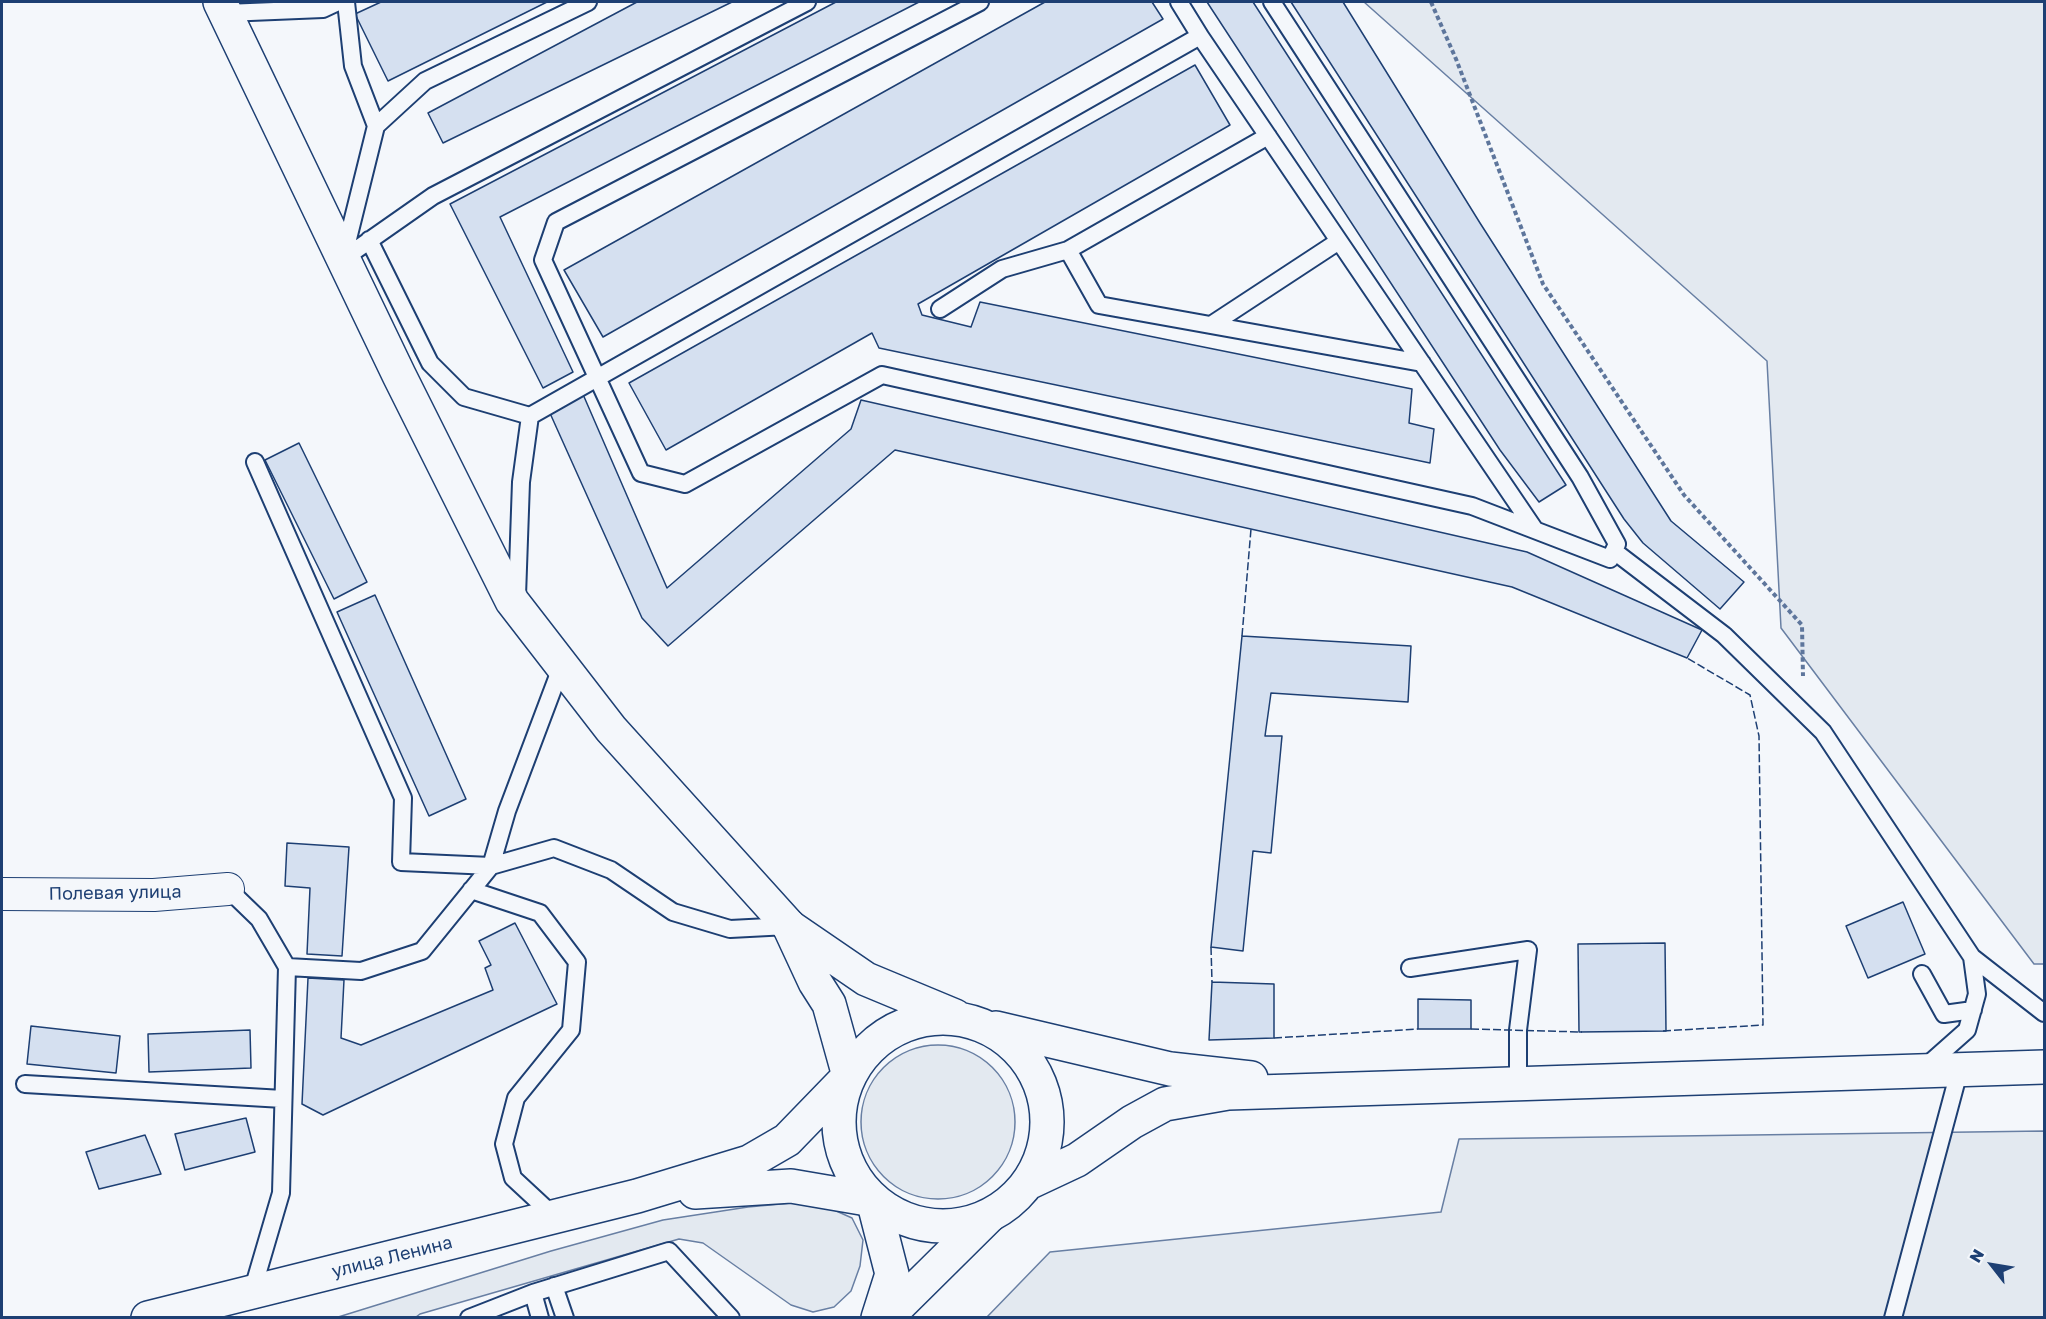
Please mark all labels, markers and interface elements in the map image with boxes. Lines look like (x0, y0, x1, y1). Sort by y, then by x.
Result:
street label: Полевая улица (48, 881, 182, 905)
street label: улица Ленина (329, 1232, 455, 1282)
north arrow (1962, 1235, 2022, 1295)
text: N (1965, 1245, 1988, 1266)

